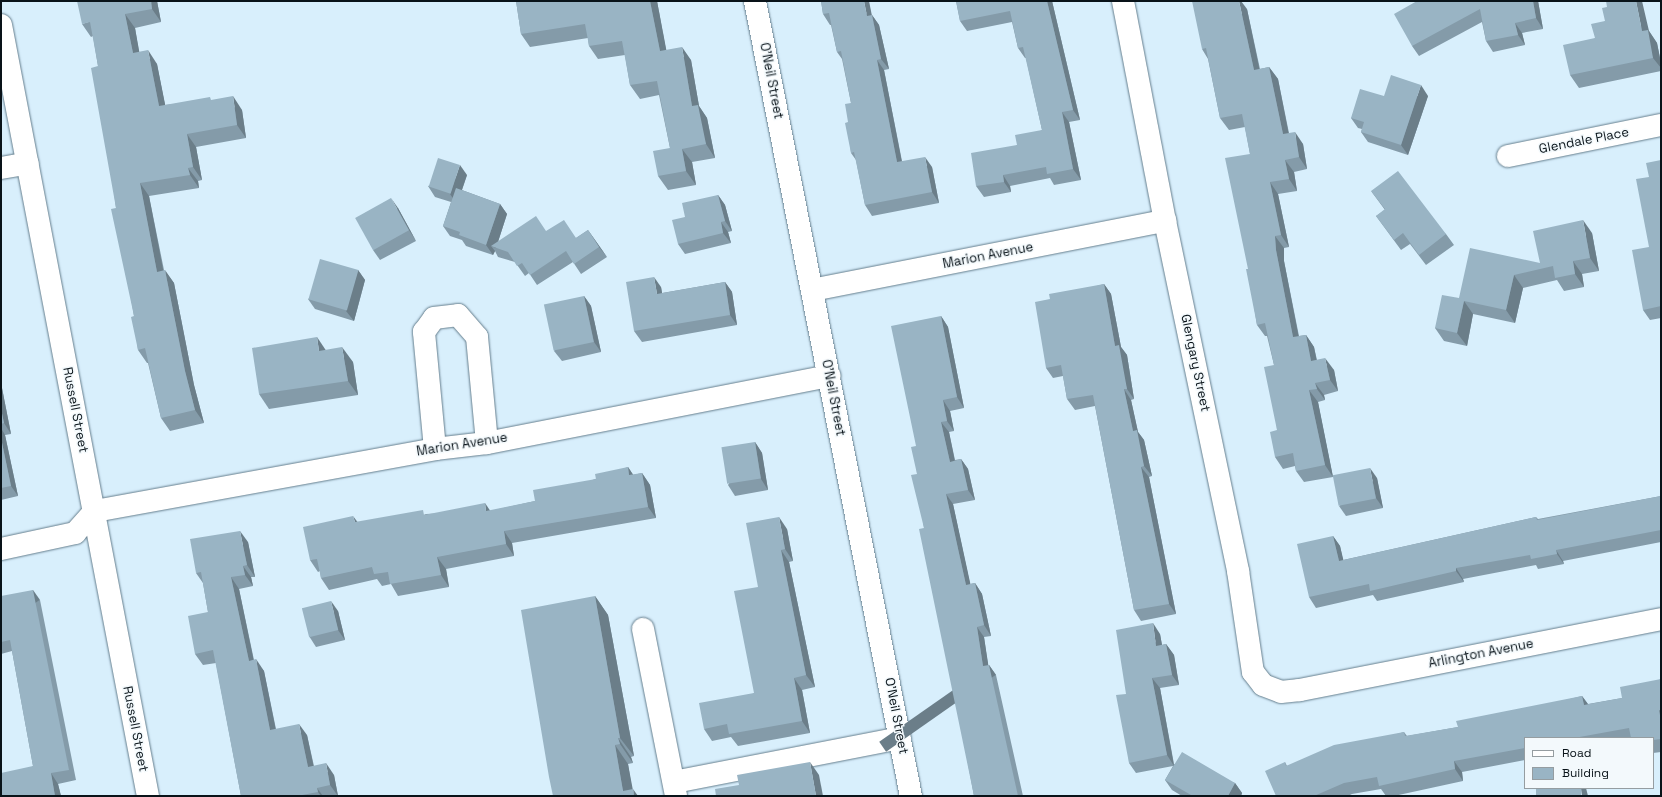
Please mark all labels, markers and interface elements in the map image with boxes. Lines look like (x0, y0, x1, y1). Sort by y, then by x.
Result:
street label: O'Neil Street (756, 41, 786, 121)
street label: Glendale Place (1538, 125, 1630, 157)
street label: Marion Avenue (941, 240, 1035, 272)
street label: Glengary Street (1177, 313, 1213, 413)
street label: O'Neil Street (818, 358, 848, 438)
street label: Russell Street (59, 366, 91, 454)
street label: Marion Avenue (415, 430, 509, 460)
street label: Arlington Avenue (1427, 636, 1535, 672)
street label: O'Neil Street (881, 676, 911, 756)
street label: Russell Street (119, 685, 151, 773)
legend (1524, 737, 1654, 789)
text: Road (1562, 745, 1591, 761)
text: Building (1562, 765, 1609, 781)

